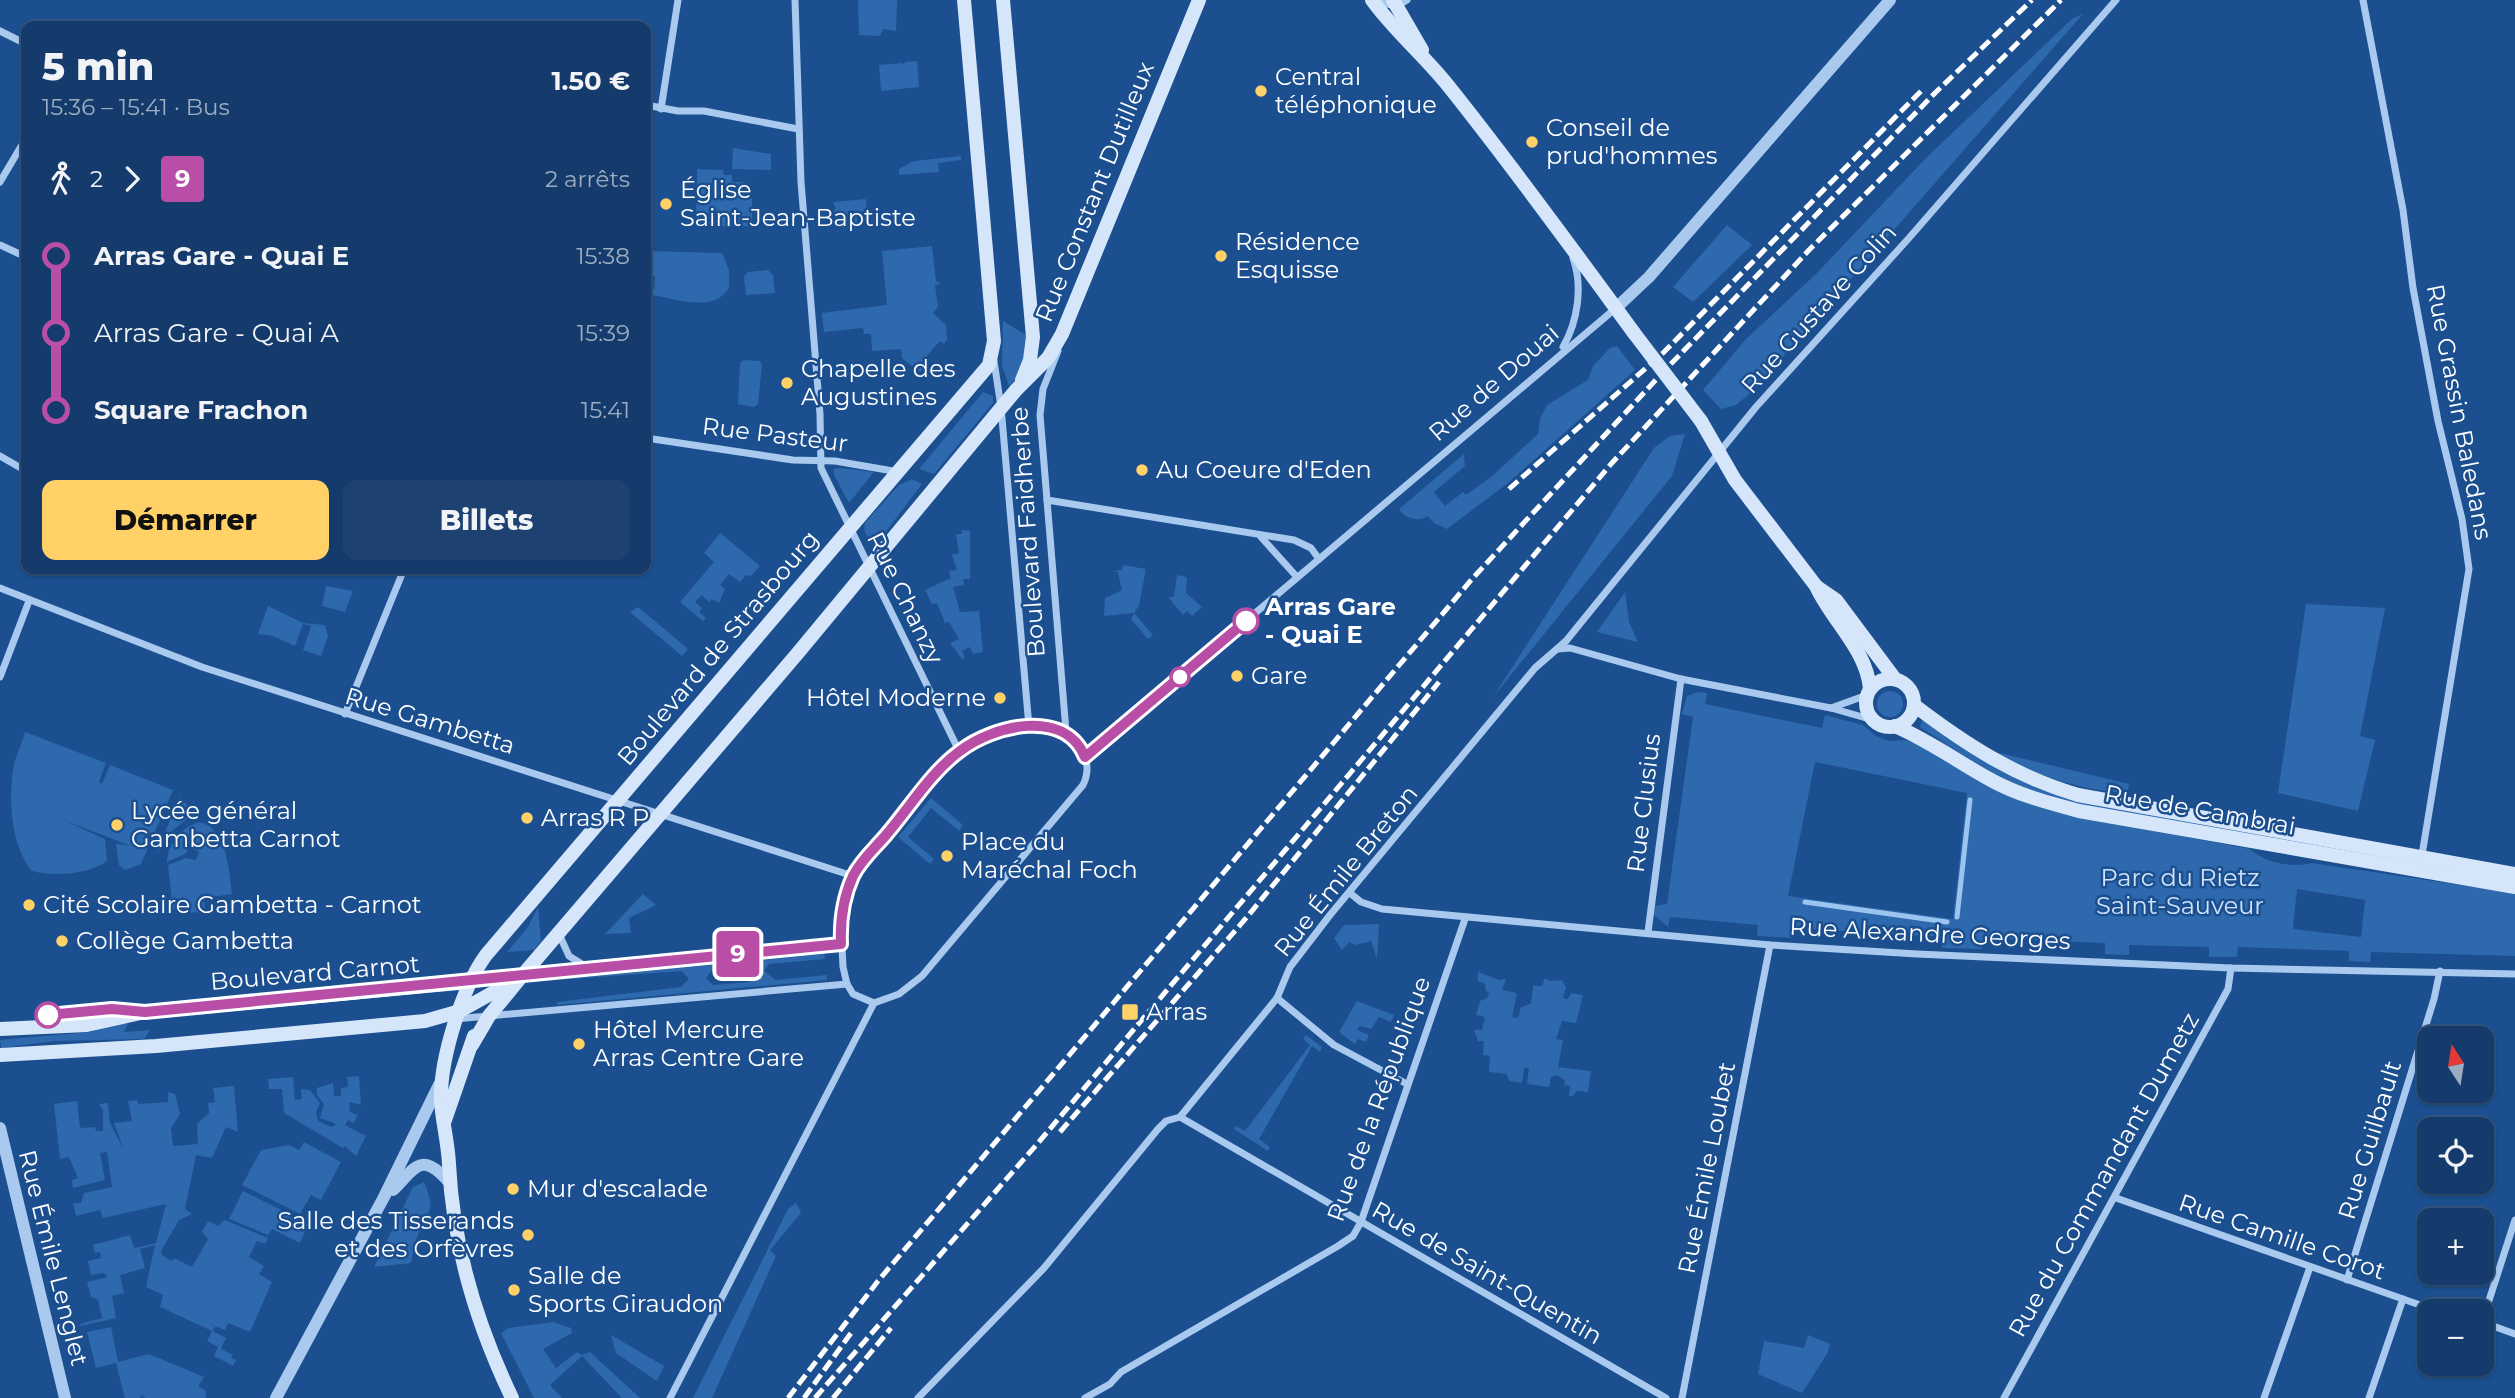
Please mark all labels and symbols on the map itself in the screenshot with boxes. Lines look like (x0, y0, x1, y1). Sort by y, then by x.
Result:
street label: Rue Constant Dutilleux (1029, 57, 1160, 326)
place label: Central téléphonique (1275, 62, 1437, 119)
marker: Central téléphonique (1253, 83, 1269, 99)
place label: Conseil de prud'hommes (1546, 113, 1718, 170)
marker: Conseil de prud'hommes (1524, 134, 1540, 150)
place label: Église Saint-Jean-Baptiste (680, 175, 916, 232)
marker: Église Saint-Jean-Baptiste (658, 196, 674, 212)
street label: Rue Gustave Colin (1735, 218, 1902, 399)
place label: Résidence Esquisse (1235, 227, 1360, 284)
marker: Résidence Esquisse (1213, 248, 1229, 264)
street label: Rue Grassin Baledans (2420, 282, 2498, 542)
street label: Rue de Douai (1423, 318, 1565, 447)
place label: Chapelle des Augustines (801, 354, 955, 411)
marker: Chapelle des Augustines (779, 375, 795, 391)
street label: Boulevard Faidherbe (1004, 406, 1051, 658)
street label: Rue Pasteur (701, 411, 850, 458)
place label: Au Coeure d'Eden (1156, 455, 1372, 484)
marker: Au Coeure d'Eden (1134, 462, 1150, 478)
street label: Boulevard de Strasbourg (611, 524, 824, 771)
street label: Rue Chanzy (861, 527, 950, 668)
place label: Arras Gare - Quai E (1264, 592, 1396, 649)
marker: Arras Gare - Quai E (1233, 608, 1259, 634)
place label: Gare (1251, 661, 1308, 690)
unlabelled marker (1170, 667, 1190, 687)
marker: Gare (1229, 668, 1245, 684)
street label: Rue Gambetta (342, 681, 519, 760)
place label: Hôtel Moderne (806, 683, 986, 712)
marker: Hôtel Moderne (992, 690, 1008, 706)
street label: Rue Clusius (1621, 732, 1666, 874)
street label: Rue de Cambrai (2102, 778, 2298, 841)
street label: Rue Émile Breton (1268, 779, 1424, 962)
place label: Lycée général Gambetta Carnot (131, 796, 341, 853)
place label: Arras R P (541, 803, 649, 832)
marker: Arras R P (519, 810, 535, 826)
marker: Lycée général Gambetta Carnot (109, 817, 125, 833)
place label: Place du Maréchal Foch (961, 827, 1138, 884)
marker: Place du Maréchal Foch (939, 848, 955, 864)
park label: Parc du Rietz Saint-Sauveur (2096, 863, 2264, 920)
place label: Cité Scolaire Gambetta - Carnot (43, 890, 422, 919)
marker: Cité Scolaire Gambetta - Carnot (21, 897, 37, 913)
street label: Rue Alexandre Georges (1789, 912, 2071, 955)
place label: Collège Gambetta (76, 926, 294, 955)
line badge: 9 (715, 931, 761, 977)
marker: Collège Gambetta (54, 933, 70, 949)
street label: Boulevard Carnot (209, 949, 421, 996)
street label: Rue de la République (1321, 972, 1436, 1225)
place label: Arras (1146, 997, 1207, 1026)
unlabelled marker (35, 1002, 61, 1028)
marker: Arras (1120, 1002, 1140, 1022)
street label: Rue du Commandant Dumetz (2002, 1008, 2205, 1342)
place label: Hôtel Mercure Arras Centre Gare (593, 1015, 804, 1072)
north arrow (2417, 1026, 2494, 1102)
marker: Hôtel Mercure Arras Centre Gare (571, 1036, 587, 1052)
street label: Rue Guilbault (2332, 1057, 2407, 1223)
street label: Rue Émile Loubet (1672, 1059, 1741, 1276)
street label: Rue Émile Lenglet (13, 1147, 94, 1369)
place label: Mur d'escalade (527, 1174, 708, 1203)
marker: Mur d'escalade (505, 1181, 521, 1197)
street label: Rue Camille Corot (2175, 1188, 2389, 1286)
street label: Rue de Saint-Quentin (1367, 1195, 1608, 1350)
place label: Salle des Tisserands et des Orfèvres (277, 1206, 514, 1263)
marker: Salle des Tisserands et des Orfèvres (520, 1227, 536, 1243)
place label: Salle de Sports Giraudon (528, 1261, 723, 1318)
marker: Salle de Sports Giraudon (506, 1282, 522, 1298)

